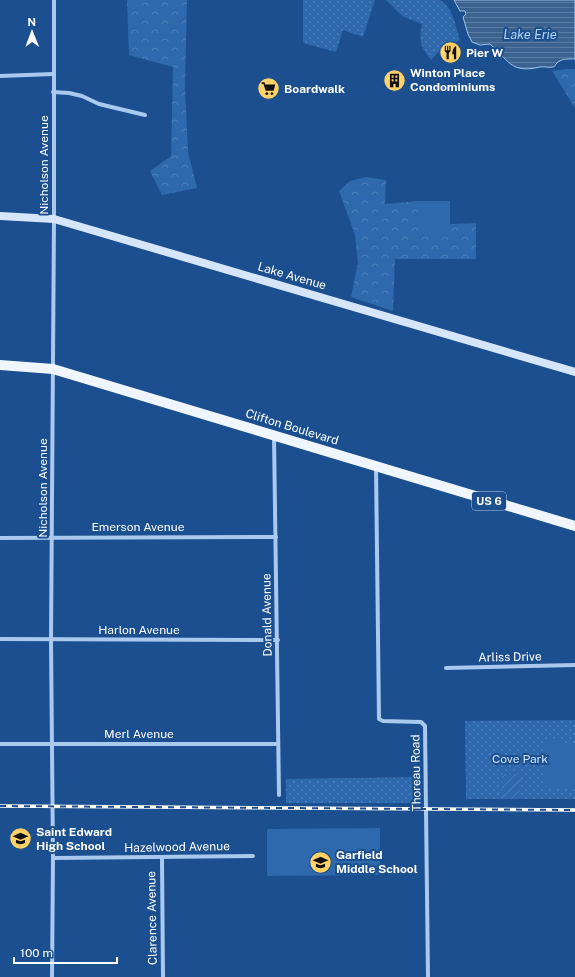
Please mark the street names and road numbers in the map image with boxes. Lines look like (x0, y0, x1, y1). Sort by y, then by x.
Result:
street label: Nicholson Avenue (37, 115, 51, 215)
street label: Lake Avenue (256, 260, 328, 293)
street label: Clifton Boulevard (244, 406, 340, 448)
street label: Nicholson Avenue (36, 438, 50, 538)
road number: US 6 (472, 492, 506, 510)
street label: Emerson Avenue (91, 520, 185, 534)
street label: Donald Avenue (259, 573, 275, 657)
street label: Harlon Avenue (98, 623, 180, 637)
street label: Arliss Drive (478, 649, 542, 665)
street label: Merl Avenue (104, 727, 174, 741)
street label: Thoreau Road (408, 734, 424, 812)
street label: Hazelwood Avenue (124, 839, 230, 855)
street label: Clarence Avenue (144, 871, 160, 965)

